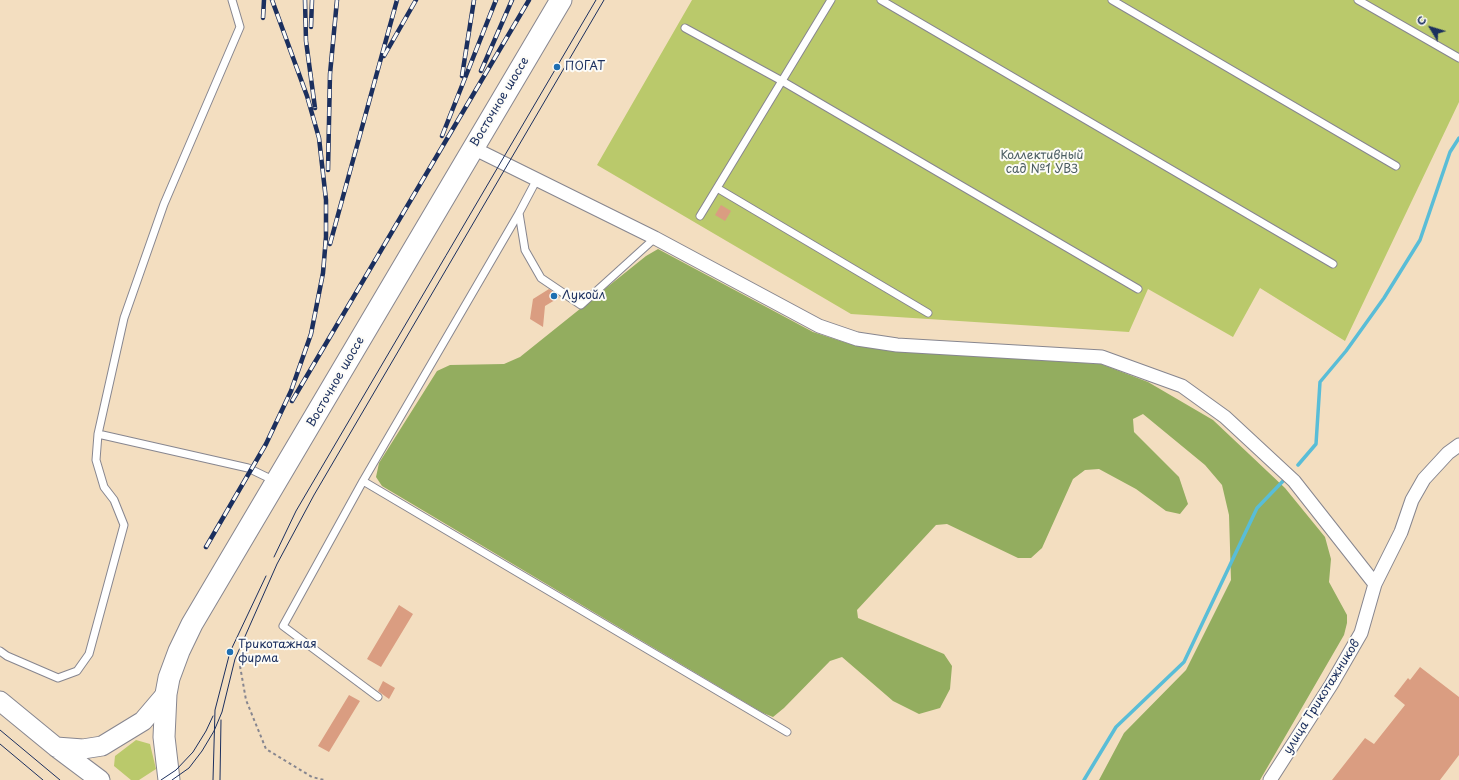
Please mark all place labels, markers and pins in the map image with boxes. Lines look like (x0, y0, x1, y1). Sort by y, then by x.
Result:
place label: ПОГАТ (565, 60, 605, 74)
marker: ПОГАТ (552, 62, 562, 72)
place label: Лукойл (562, 289, 605, 303)
marker: Лукойл (549, 291, 559, 301)
place label: Трикотажная фирма (238, 638, 317, 666)
marker: Трикотажная фирма (225, 647, 235, 657)

